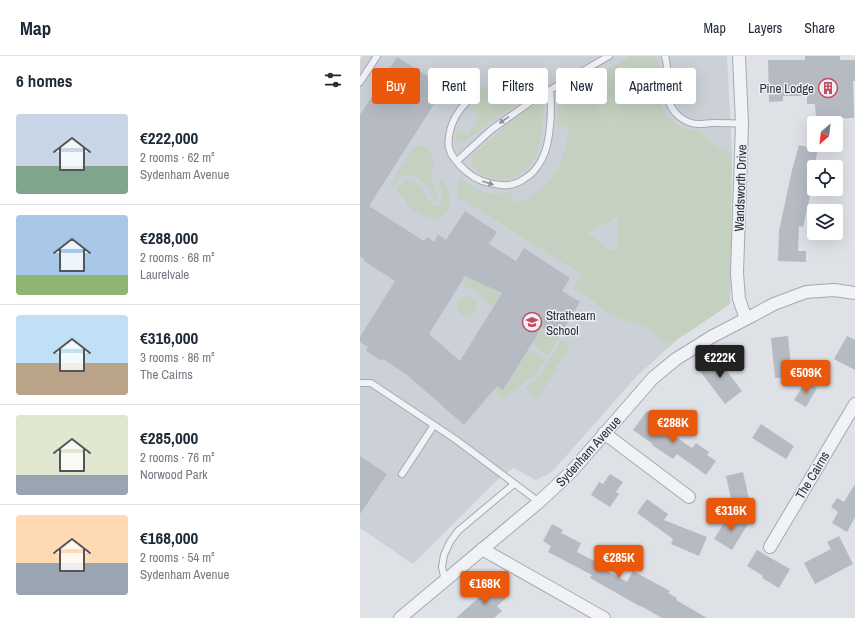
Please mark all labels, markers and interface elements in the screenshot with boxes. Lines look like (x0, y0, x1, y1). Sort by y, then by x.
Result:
text: Map (20, 15, 51, 41)
text: Map (704, 19, 726, 37)
text: Layers (748, 19, 782, 37)
text: Share (804, 19, 835, 37)
chip: Buy (372, 68, 420, 104)
chip: Rent (428, 68, 480, 104)
chip: Filters (488, 68, 548, 104)
chip: New (556, 68, 607, 104)
chip: Apartment (615, 68, 696, 104)
text: 6 homes (16, 69, 73, 92)
icon: filters (322, 69, 344, 91)
building icon: Pine Lodge (817, 77, 839, 99)
place label: Pine Lodge (759, 80, 814, 97)
one-way arrow (499, 116, 510, 124)
north arrow (807, 116, 843, 152)
map controls (807, 116, 843, 240)
text: €222,000 (140, 126, 198, 149)
icon: home (48, 130, 96, 178)
street label: Wandsworth Drive (730, 144, 751, 232)
text: 2 rooms · 62 m² (140, 149, 215, 166)
button: locate (807, 160, 843, 196)
text: Sydenham Avenue (140, 166, 229, 183)
one-way arrow (483, 180, 495, 186)
button: layers (807, 204, 843, 240)
text: €288,000 (140, 226, 198, 249)
icon: home (48, 231, 96, 279)
text: 2 rooms · 68 m² (140, 249, 215, 266)
text: Laurelvale (140, 266, 189, 283)
place label: Strathearn School (546, 307, 596, 339)
school or university icon: Strathearn School (521, 311, 543, 333)
text: €316,000 (140, 326, 198, 349)
icon: home (48, 331, 96, 379)
pin: €222K (692, 345, 748, 379)
text: 3 rooms · 86 m² (140, 349, 215, 366)
text: €222K (704, 349, 736, 366)
pin: €509K (778, 360, 834, 394)
text: €509K (790, 364, 822, 381)
text: The Cairns (140, 366, 193, 383)
pin: €288K (645, 410, 701, 444)
street label: Sydenham Avenue (552, 412, 625, 490)
text: €288K (657, 414, 689, 431)
text: €285,000 (140, 426, 198, 449)
icon: home (48, 431, 96, 479)
street label: The Cairns (792, 448, 833, 502)
text: 2 rooms · 76 m² (140, 449, 215, 466)
text: Norwood Park (140, 466, 208, 483)
pin: €316K (703, 498, 759, 532)
text: €316K (715, 502, 747, 519)
text: €168,000 (140, 526, 198, 549)
icon: home (48, 531, 96, 579)
pin: €285K (591, 545, 647, 579)
text: 2 rooms · 54 m² (140, 549, 215, 566)
text: €285K (603, 549, 635, 566)
text: Sydenham Avenue (140, 566, 229, 583)
pin: €168K (457, 571, 513, 605)
text: €168K (469, 575, 501, 592)

